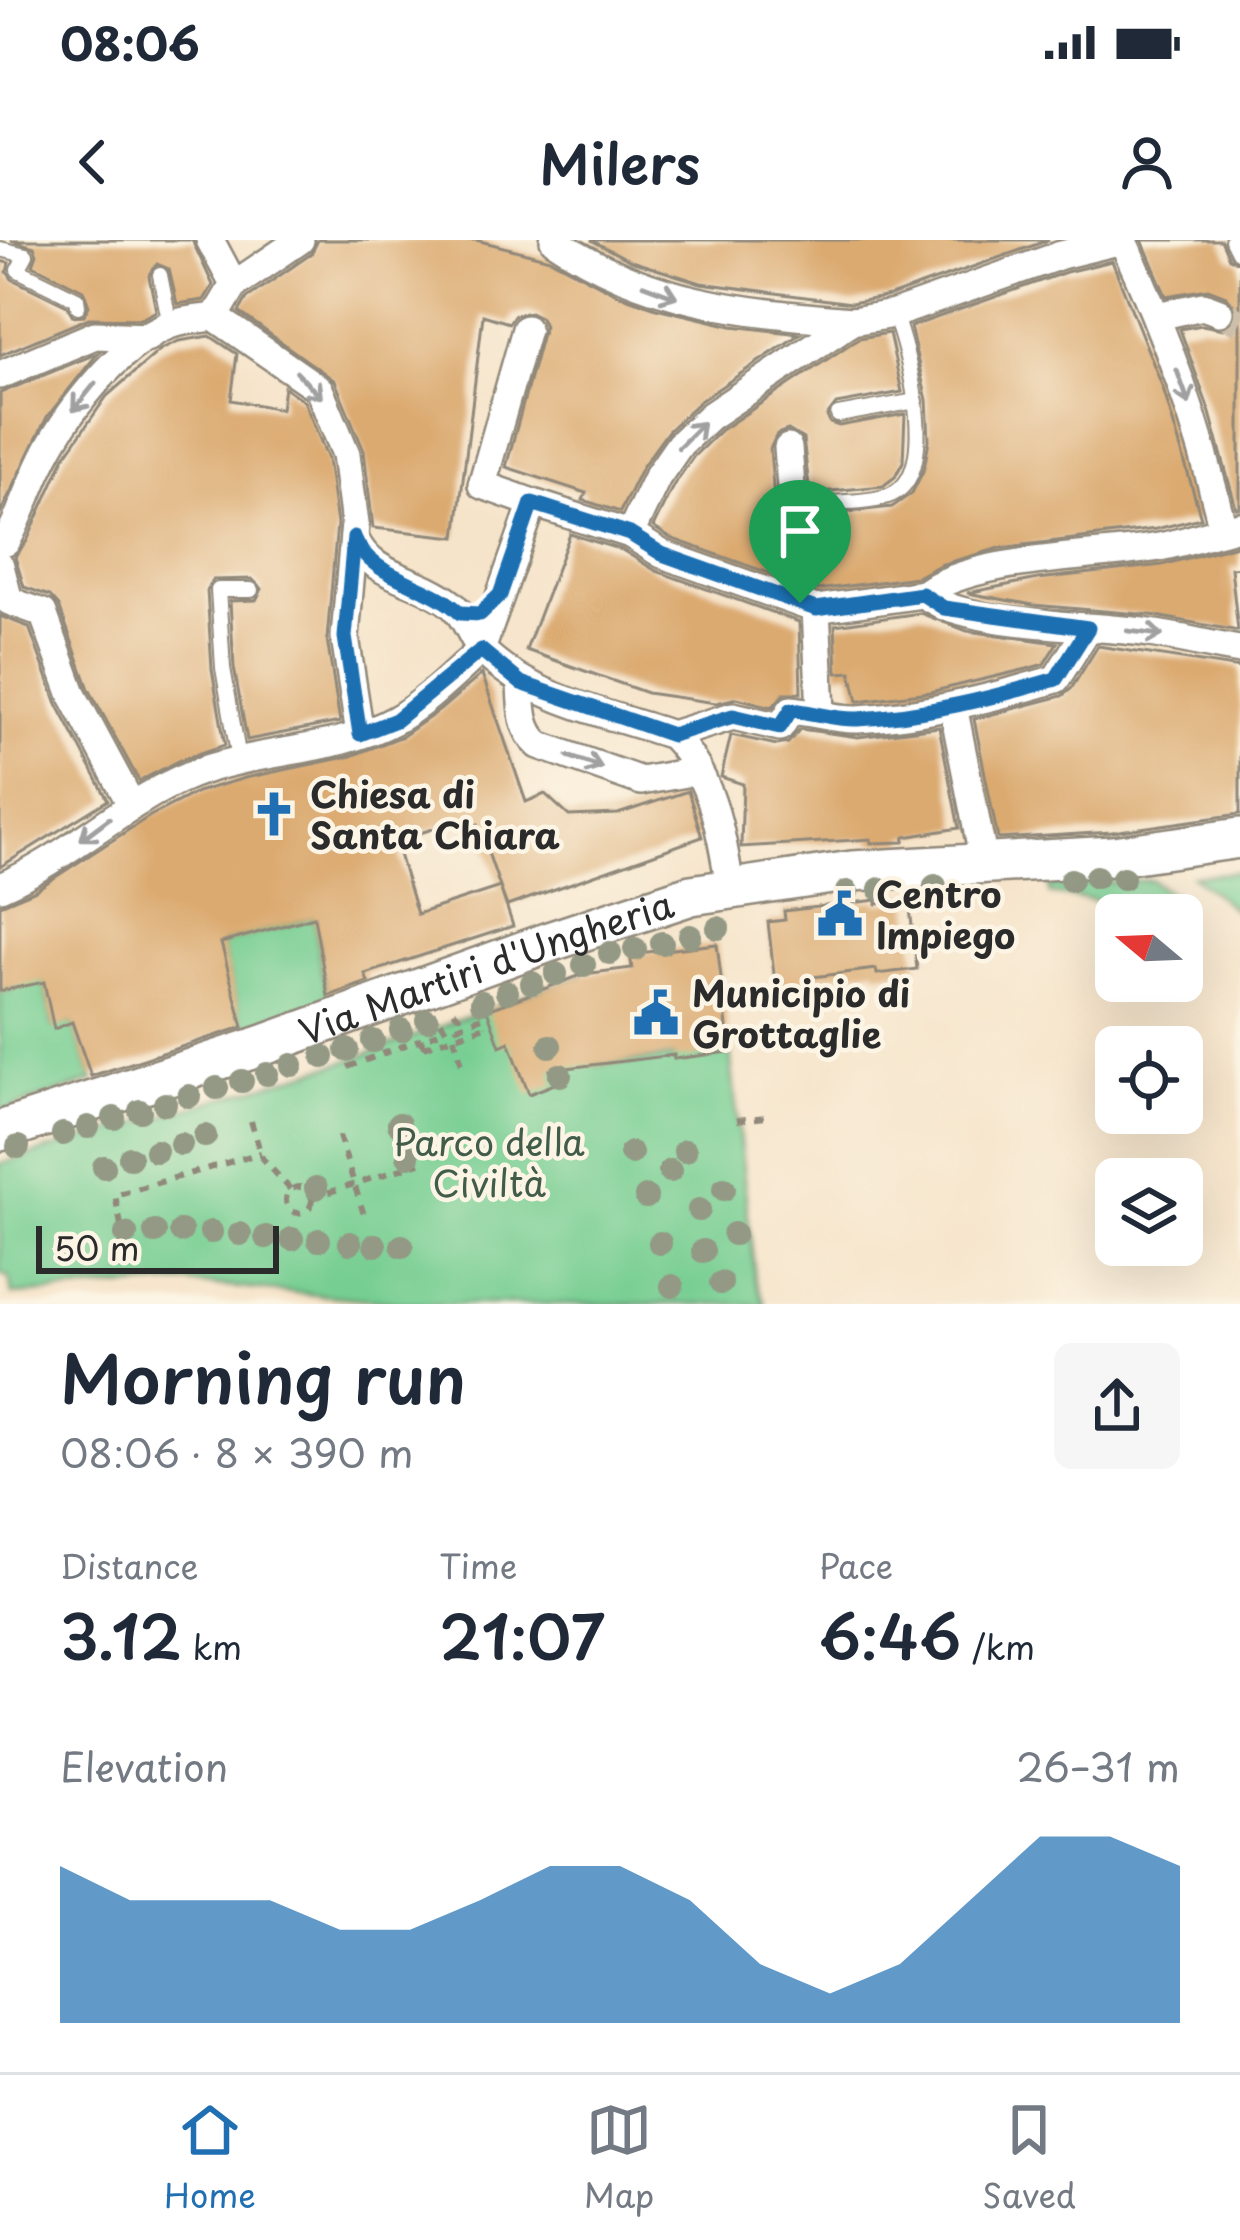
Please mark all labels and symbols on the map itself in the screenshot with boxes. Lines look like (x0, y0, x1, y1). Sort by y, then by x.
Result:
one-way arrow (641, 282, 678, 303)
one-way arrow (1174, 368, 1196, 405)
one-way arrow (294, 369, 323, 399)
one-way arrow (71, 380, 97, 412)
one-way arrow (675, 421, 705, 451)
pin (749, 480, 851, 603)
one-way arrow (1125, 623, 1164, 645)
one-way arrow (566, 753, 603, 774)
place label: Chiesa di Santa Chiara (310, 766, 560, 861)
church icon: Chiesa di Santa Chiara (249, 789, 299, 839)
one-way arrow (79, 816, 112, 842)
place label: Centro Impiego (876, 866, 1015, 961)
street label: Via Martiri d'Ungheria (291, 876, 680, 1057)
public building icon: Centro Impiego (815, 889, 865, 939)
north arrow (1095, 894, 1203, 1002)
place label: Municipio di Grottaglie (692, 965, 910, 1060)
public building icon: Municipio di Grottaglie (631, 988, 681, 1038)
park label: Parco della Civiltà (393, 1114, 585, 1209)
scale bar (36, 1220, 279, 1273)

